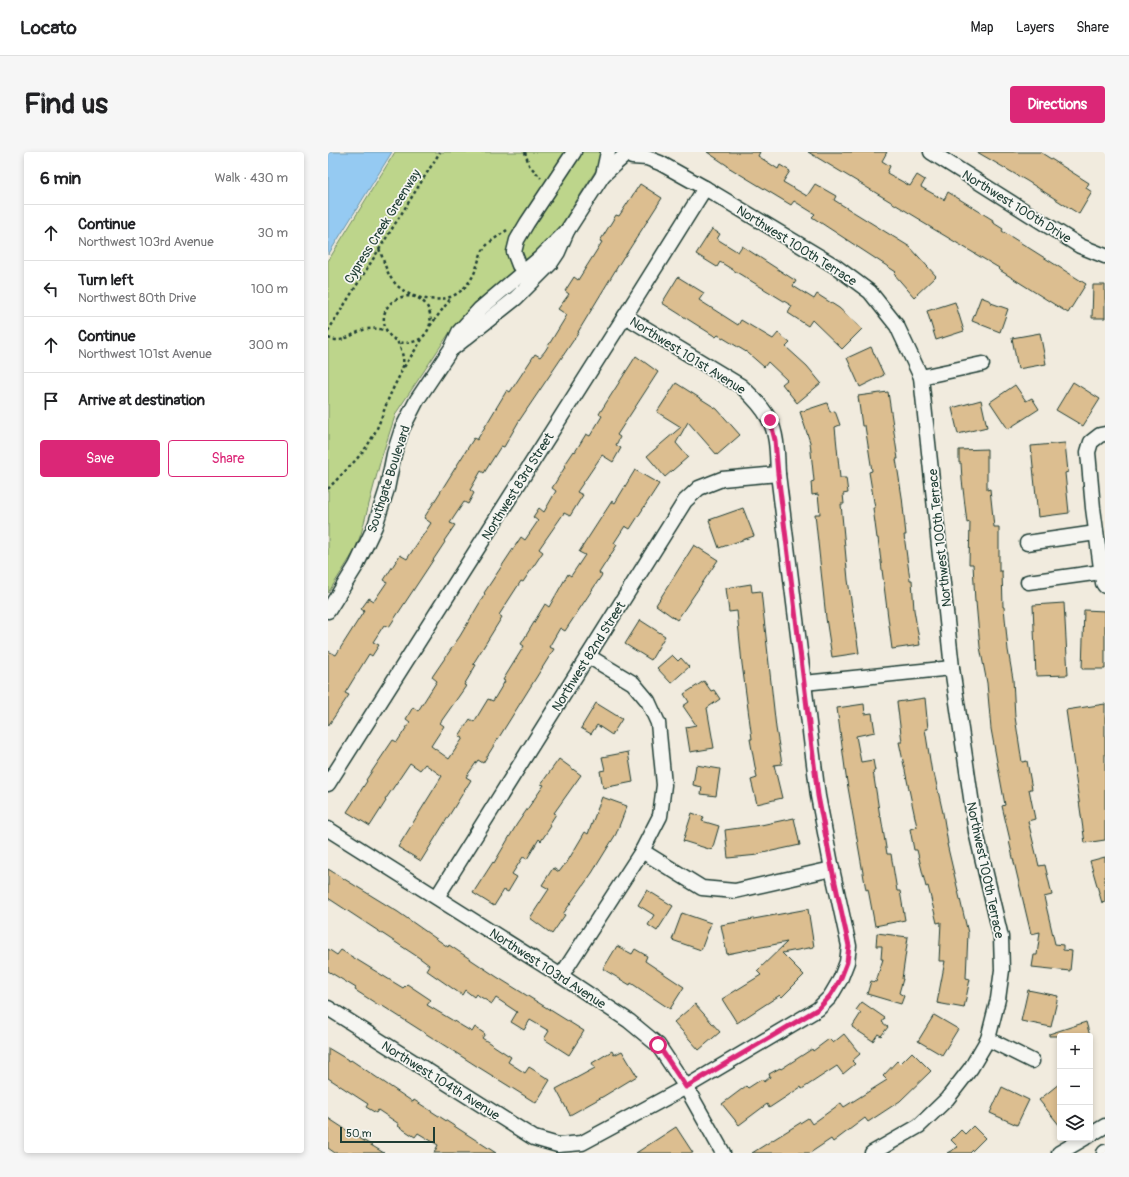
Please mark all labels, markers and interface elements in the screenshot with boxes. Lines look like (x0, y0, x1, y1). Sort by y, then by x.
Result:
text: Locato (20, 16, 77, 40)
text: Map (971, 19, 994, 36)
text: Layers (1016, 19, 1054, 36)
text: Share (1076, 19, 1109, 36)
button: Directions (1010, 86, 1105, 123)
text: Find us (24, 87, 108, 122)
street label: Cypress Creek Greenway (341, 166, 425, 287)
street label: Northwest 100th Drive (959, 167, 1074, 247)
text: 6 min (40, 168, 81, 189)
text: Walk · 430 m (214, 170, 288, 186)
street label: Northwest 100th Terrace (733, 202, 860, 290)
text: Continue (78, 215, 136, 234)
icon: ahead (40, 222, 62, 244)
text: 30 m (258, 225, 288, 241)
text: Northwest 103rd Avenue (78, 234, 214, 250)
text: Turn left (78, 271, 134, 290)
icon: left (40, 278, 62, 300)
text: 100 m (251, 281, 288, 297)
text: Northwest 80th Drive (78, 290, 196, 306)
street label: Northwest 101st Avenue (627, 314, 749, 398)
text: Continue (78, 327, 136, 346)
icon: ahead (40, 334, 62, 356)
text: 300 m (249, 337, 288, 353)
text: Northwest 101st Avenue (78, 346, 212, 362)
icon: arrive (40, 390, 62, 412)
text: Arrive at destination (78, 391, 205, 410)
route end (761, 411, 779, 429)
street label: Southgate Boulevard (364, 424, 414, 535)
street label: Northwest 83rd Street (478, 429, 558, 543)
button: Save (40, 440, 160, 477)
button: Share (168, 440, 288, 477)
street label: Northwest 100th Terrace (925, 467, 955, 608)
street label: Northwest 82nd Street (549, 598, 630, 714)
street label: Northwest 100th Terrace (963, 801, 1007, 940)
street label: Northwest 103rd Avenue (486, 925, 609, 1013)
map controls (1057, 1033, 1093, 1141)
button: + (1057, 1033, 1093, 1069)
route start (649, 1036, 667, 1054)
street label: Northwest 104th Avenue (378, 1038, 503, 1124)
button: − (1057, 1069, 1093, 1105)
button: layers (1057, 1105, 1093, 1141)
scale bar (340, 1125, 435, 1144)
text: 50 m (346, 1127, 372, 1140)

